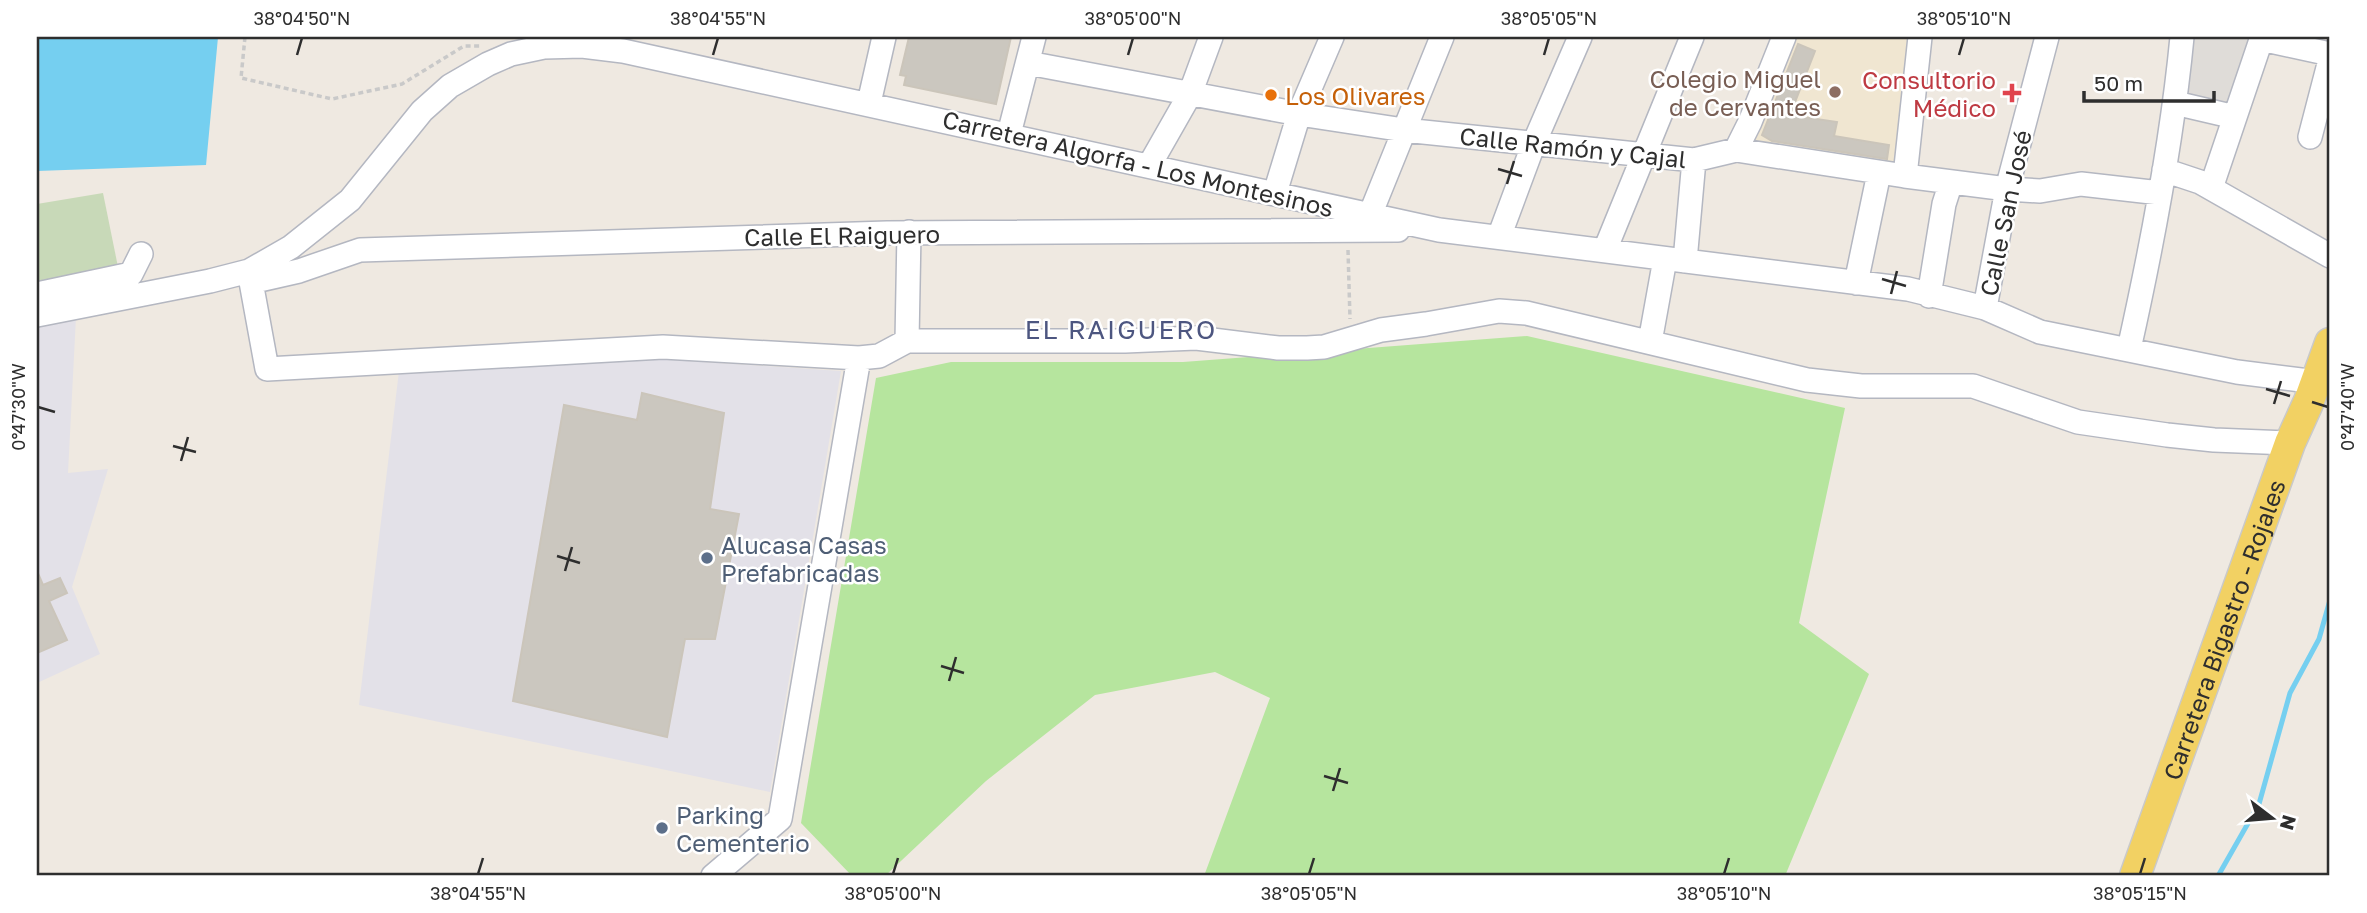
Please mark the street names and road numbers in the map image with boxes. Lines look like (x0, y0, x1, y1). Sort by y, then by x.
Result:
street label: Carretera Algorfa - Los Montesinos (940, 104, 1336, 222)
street label: Calle Ramón y Cajal (1458, 121, 1688, 173)
street label: Calle San José (1973, 127, 2037, 299)
street label: Calle El Raiguero (744, 219, 940, 251)
street label: Carretera Bigastro - Rojales (2156, 475, 2290, 783)

